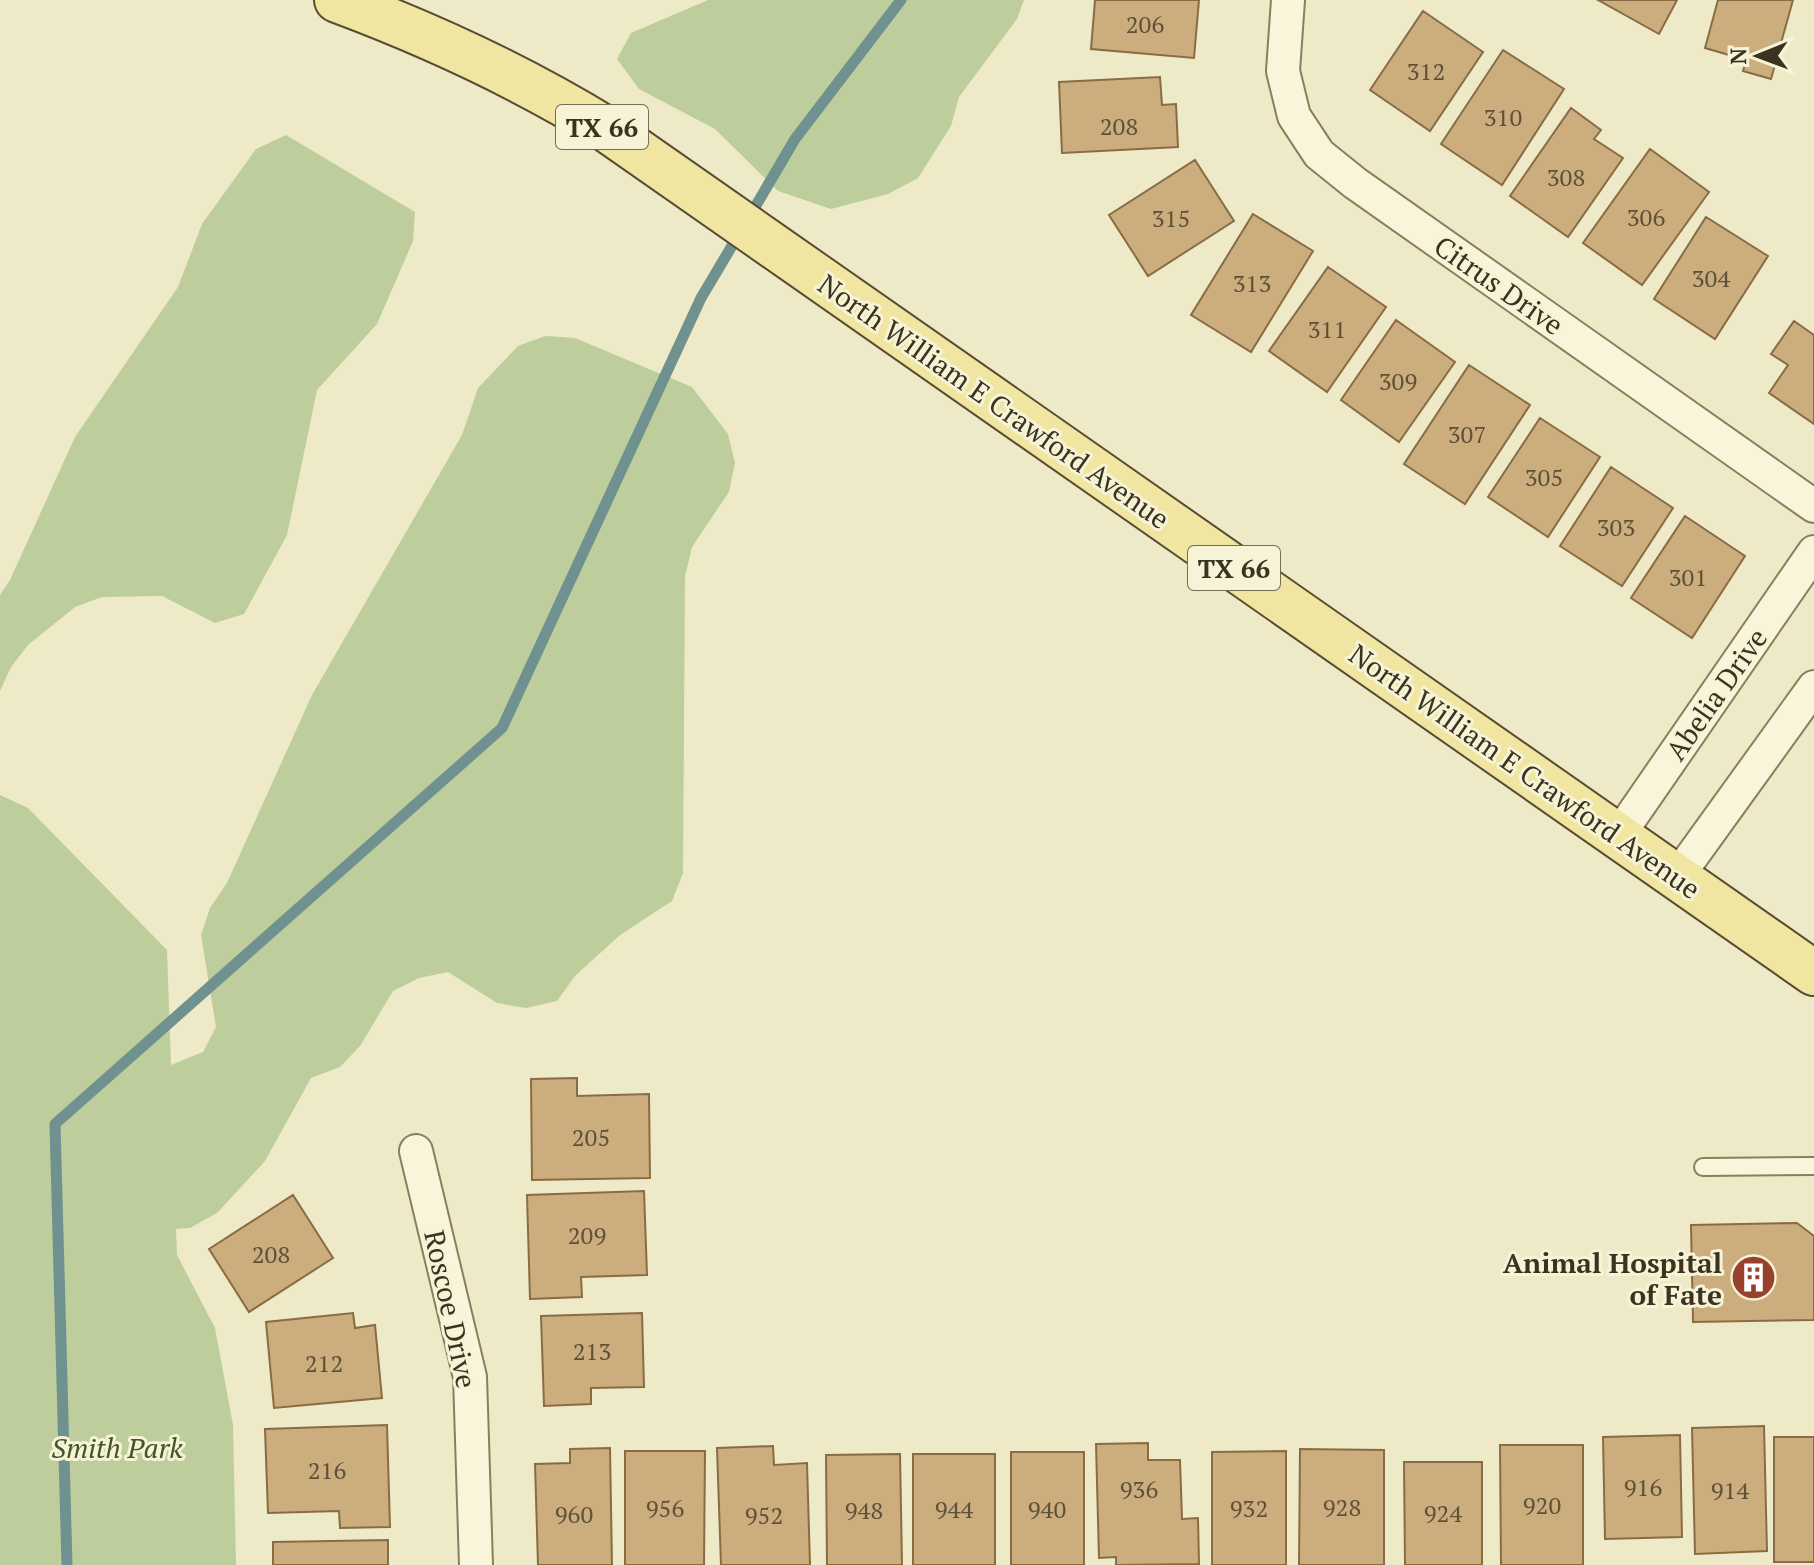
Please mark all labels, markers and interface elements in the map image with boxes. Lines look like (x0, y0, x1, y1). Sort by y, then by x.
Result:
house number: 206 (1126, 8, 1164, 40)
north arrow (1718, 16, 1798, 96)
text: N (1723, 47, 1752, 65)
house number: 312 (1407, 55, 1445, 87)
house number: 310 (1484, 101, 1522, 133)
road number: TX 66 (556, 105, 648, 149)
house number: 208 (1100, 110, 1138, 142)
house number: 308 (1547, 161, 1585, 193)
house number: 306 (1627, 201, 1665, 233)
house number: 315 (1152, 202, 1190, 234)
street label: Citrus Drive (1427, 227, 1571, 343)
house number: 304 (1692, 262, 1730, 294)
street label: North William E Crawford Avenue (811, 265, 1177, 537)
house number: 313 (1233, 267, 1271, 299)
house number: 311 (1308, 313, 1346, 345)
house number: 309 (1379, 365, 1417, 397)
house number: 307 (1448, 418, 1486, 450)
house number: 305 (1525, 461, 1563, 493)
house number: 303 (1597, 511, 1635, 543)
road number: TX 66 (1188, 546, 1280, 590)
house number: 301 (1669, 561, 1707, 593)
street label: Abelia Drive (1657, 621, 1775, 767)
street label: North William E Crawford Avenue (1342, 635, 1708, 907)
house number: 205 (572, 1121, 610, 1153)
house number: 209 (568, 1219, 606, 1251)
street label: Roscoe Drive (416, 1227, 486, 1391)
house number: 208 (252, 1238, 290, 1270)
place label: Animal Hospital of Fate (1503, 1244, 1722, 1313)
building icon: Animal Hospital of Fate (1729, 1254, 1777, 1302)
house number: 213 (573, 1335, 611, 1367)
house number: 212 (305, 1347, 343, 1379)
park label: Smith Park (51, 1429, 183, 1466)
house number: 216 (308, 1454, 346, 1486)
house number: 916 (1624, 1471, 1662, 1503)
house number: 936 (1120, 1473, 1158, 1505)
house number: 914 (1711, 1474, 1749, 1506)
house number: 920 (1523, 1489, 1561, 1521)
house number: 928 (1323, 1491, 1361, 1523)
house number: 956 (646, 1492, 684, 1524)
house number: 932 (1230, 1492, 1268, 1524)
house number: 944 (935, 1493, 973, 1525)
house number: 940 (1028, 1493, 1066, 1525)
house number: 948 (845, 1494, 883, 1526)
house number: 924 (1424, 1497, 1462, 1529)
house number: 960 (555, 1498, 593, 1530)
house number: 952 (745, 1499, 783, 1531)

